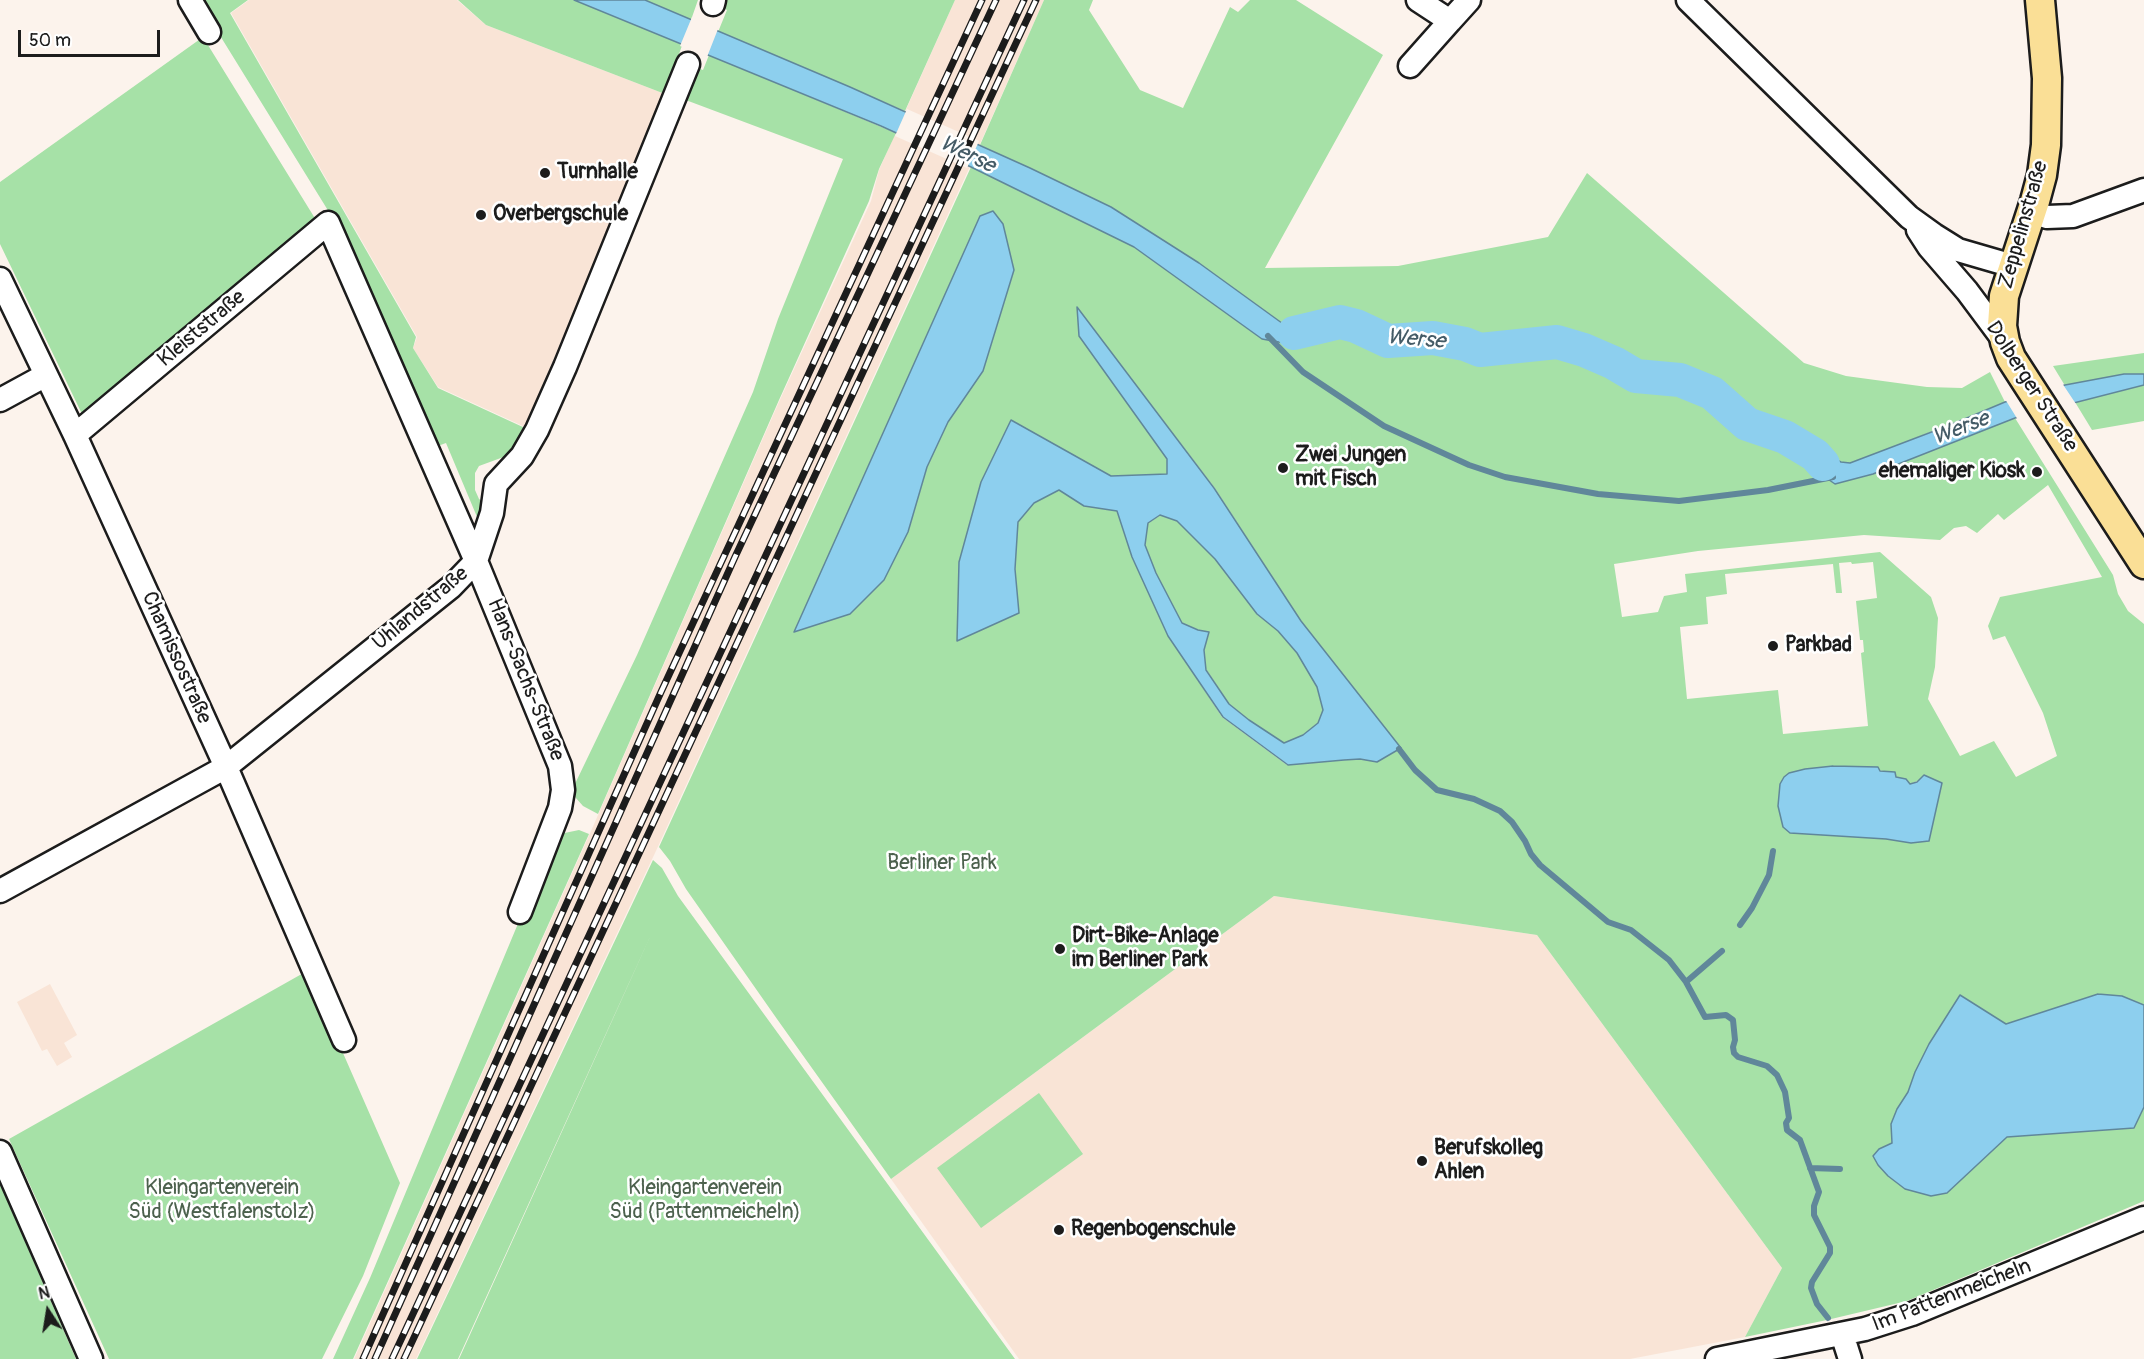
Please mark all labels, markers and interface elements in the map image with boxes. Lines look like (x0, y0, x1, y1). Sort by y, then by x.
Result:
scale bar (21, 18, 164, 56)
text: 50 m (29, 29, 71, 52)
water label: Werse (935, 130, 999, 180)
street label: Zeppelinstraße (1994, 158, 2054, 292)
place label: Turnhalle (557, 160, 638, 186)
marker: Turnhalle (538, 166, 552, 180)
place label: Overbergschule (493, 202, 628, 228)
marker: Overbergschule (474, 208, 488, 222)
street label: Kleiststraße (153, 285, 251, 373)
street label: Dolberger Straße (1979, 317, 2083, 457)
water label: Werse (1386, 324, 1446, 356)
water label: Werse (1929, 406, 1993, 452)
place label: Zwei Jungen mit Fisch (1295, 443, 1406, 493)
place label: ehemaliger Kiosk (1879, 459, 2025, 485)
marker: Zwei Jungen mit Fisch (1276, 461, 1290, 475)
marker: ehemaliger Kiosk (2030, 465, 2044, 479)
street label: Uhlandstraße (368, 562, 474, 656)
street label: Chamissostraße (136, 588, 216, 728)
street label: Hans-Sachs-Straße (481, 595, 569, 765)
place label: Parkbad (1785, 633, 1852, 659)
marker: Parkbad (1766, 639, 1780, 653)
park label: Berliner Park (887, 851, 997, 877)
place label: Dirt-Bike-Anlage im Berliner Park (1072, 924, 1219, 974)
marker: Dirt-Bike-Anlage im Berliner Park (1053, 942, 1067, 956)
place label: Berufskolleg Ahlen (1434, 1136, 1543, 1186)
marker: Berufskolleg Ahlen (1415, 1154, 1429, 1168)
park label: Kleingartenverein Süd (Westfalenstolz) (128, 1176, 316, 1226)
park label: Kleingartenverein Süd (Pattenmeicheln) (609, 1176, 801, 1226)
place label: Regenbogenschule (1071, 1217, 1235, 1243)
marker: Regenbogenschule (1052, 1223, 1066, 1237)
street label: Im Pattenmeicheln (1869, 1254, 2035, 1338)
north arrow (18, 1281, 78, 1341)
text: N (37, 1282, 52, 1304)

